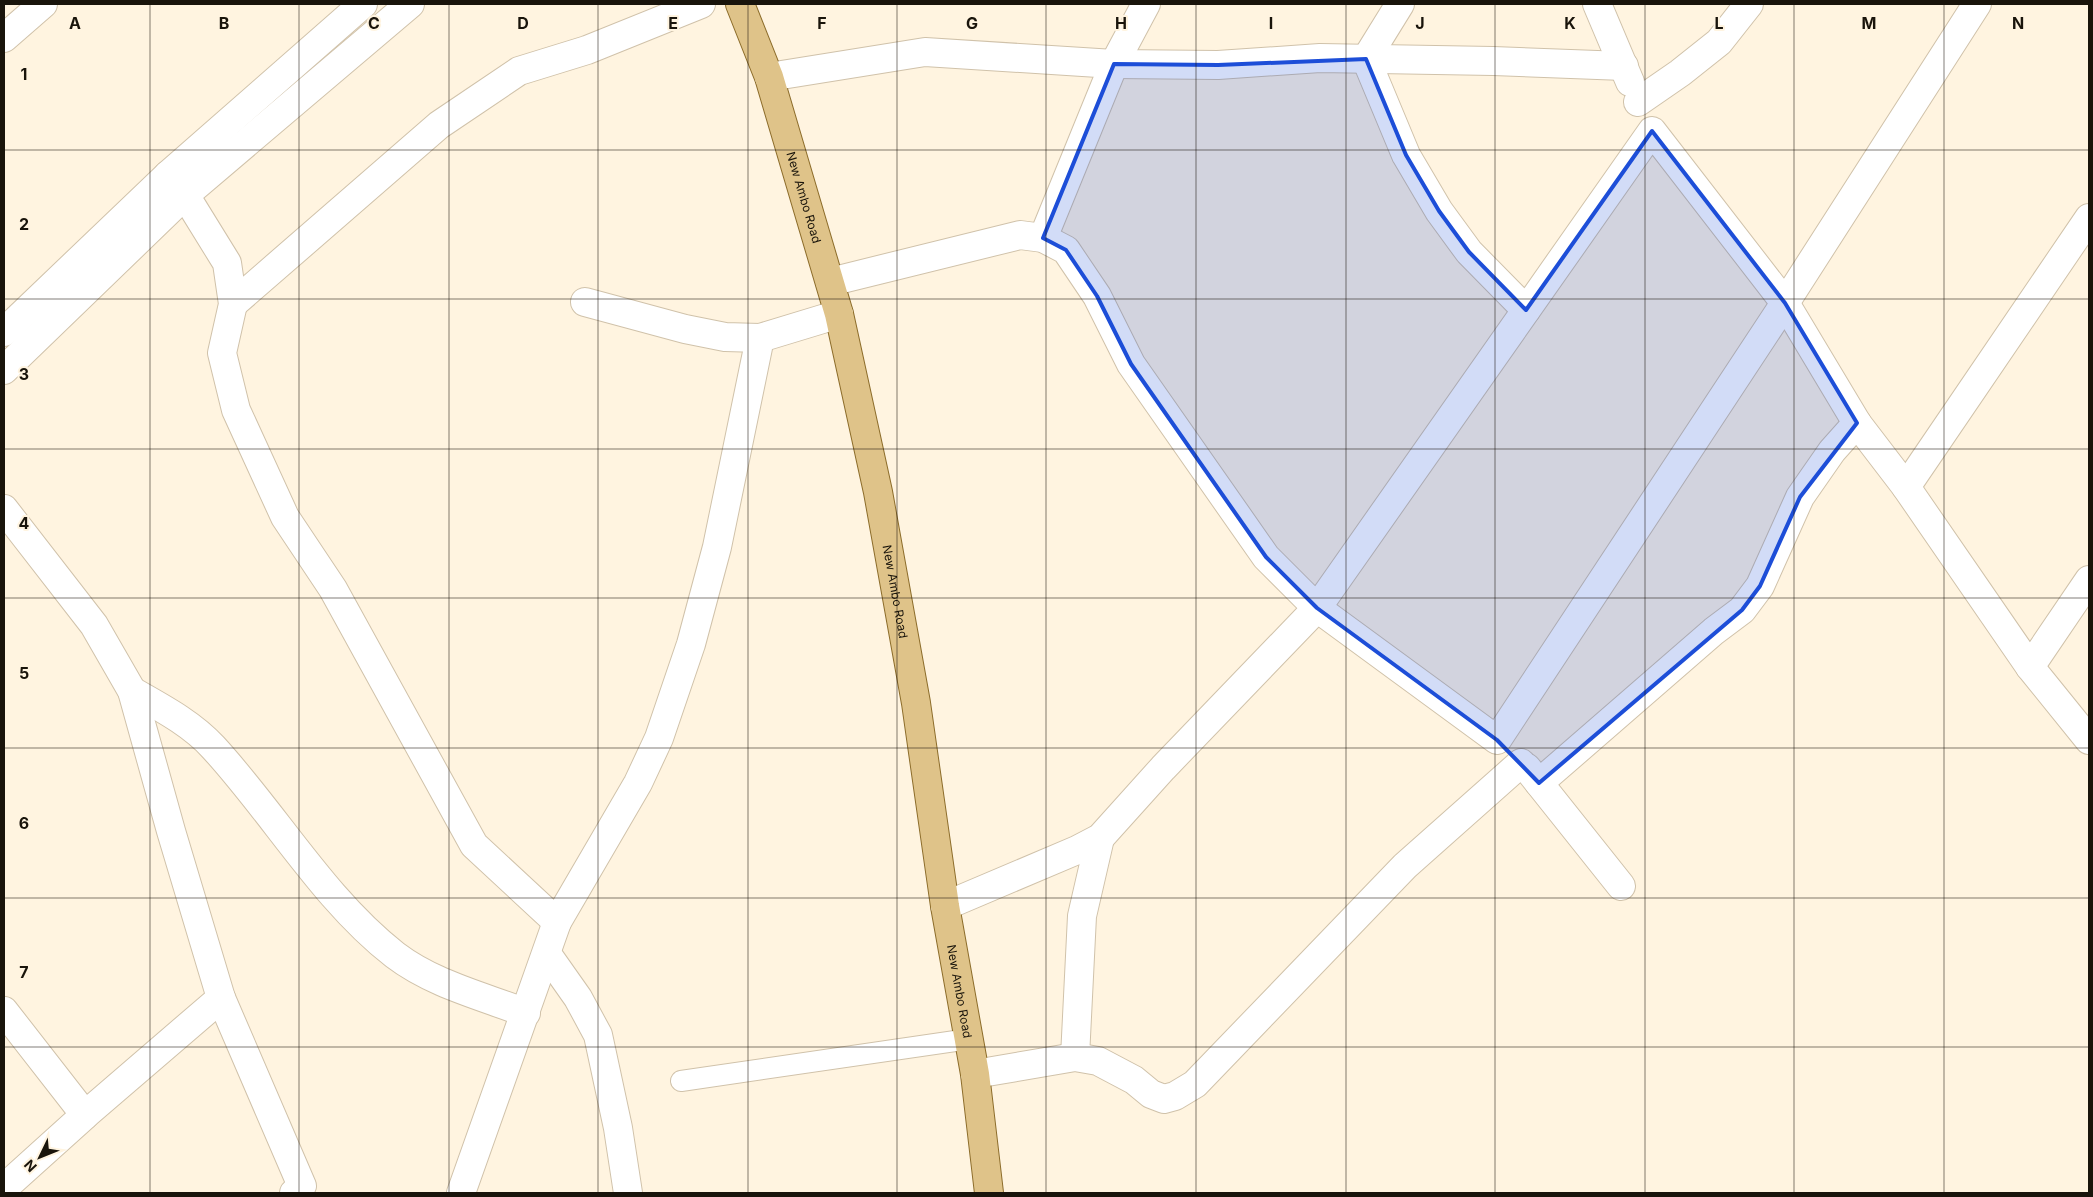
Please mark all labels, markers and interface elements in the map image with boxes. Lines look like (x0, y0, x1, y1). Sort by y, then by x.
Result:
text: A (69, 13, 81, 33)
text: B (219, 13, 229, 33)
text: C (368, 13, 380, 33)
text: D (517, 13, 529, 33)
text: E (668, 13, 678, 33)
text: F (817, 13, 827, 33)
text: G (966, 13, 978, 33)
text: H (1115, 13, 1127, 33)
text: I (1269, 13, 1273, 33)
text: J (1415, 13, 1425, 33)
text: K (1564, 13, 1576, 33)
text: L (1714, 13, 1724, 33)
text: M (1862, 13, 1876, 33)
text: N (2012, 13, 2024, 33)
text: 1 (21, 64, 27, 84)
street label: New Ambo Road (784, 150, 825, 245)
text: 2 (19, 214, 29, 234)
text: 3 (19, 364, 29, 384)
text: 4 (19, 513, 30, 533)
street label: New Ambo Road (880, 544, 912, 639)
text: 5 (19, 663, 29, 683)
text: 6 (19, 813, 29, 833)
street label: New Ambo Road (945, 943, 976, 1039)
text: 7 (19, 962, 29, 982)
north arrow (15, 1132, 65, 1182)
text: N (20, 1157, 40, 1176)

